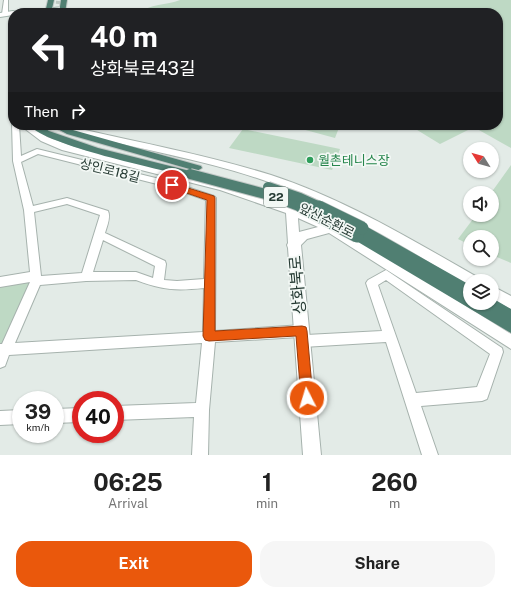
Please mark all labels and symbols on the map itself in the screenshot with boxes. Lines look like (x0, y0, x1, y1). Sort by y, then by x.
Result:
north arrow (463, 142, 499, 178)
place label: 월촌테니스장 (318, 153, 390, 168)
marker: 월촌테니스장 (305, 155, 315, 165)
street label: 상인로18길 (78, 156, 142, 185)
pin (155, 168, 189, 202)
road number: 22 (264, 187, 288, 207)
street label: 앞산순환로 (297, 200, 357, 241)
street label: 상화북로 (285, 255, 310, 315)
position arrow (286, 377, 328, 419)
speed limit sign: 40 (72, 391, 124, 443)

